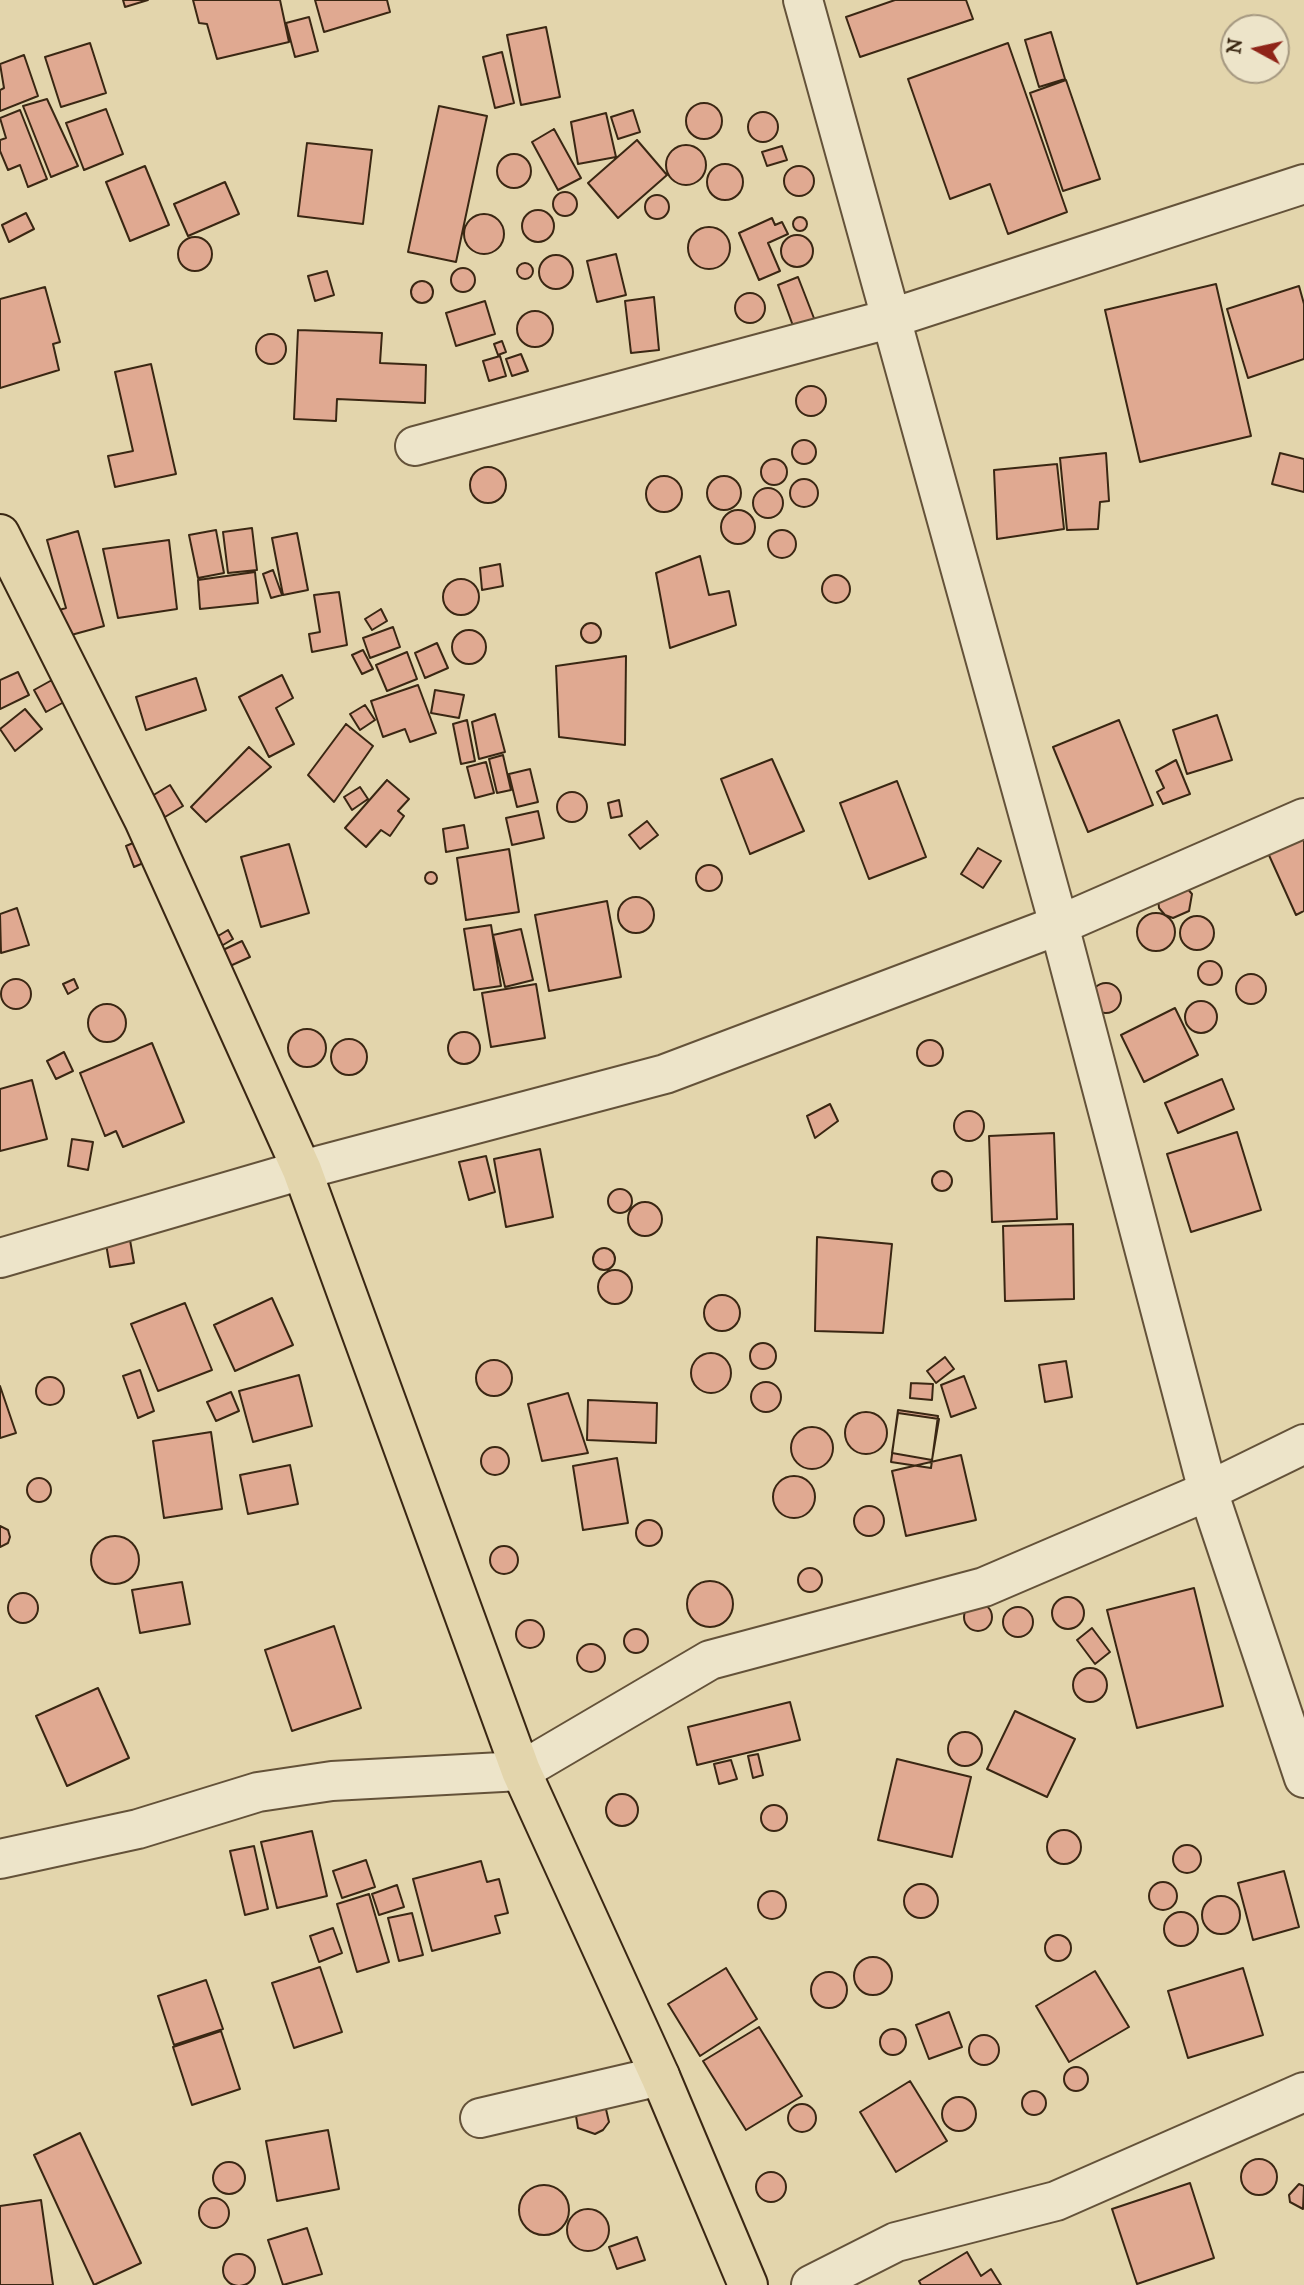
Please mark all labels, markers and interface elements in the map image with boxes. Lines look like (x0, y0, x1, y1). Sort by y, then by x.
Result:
north arrow (1220, 14, 1290, 84)
text: N (1223, 37, 1248, 56)

